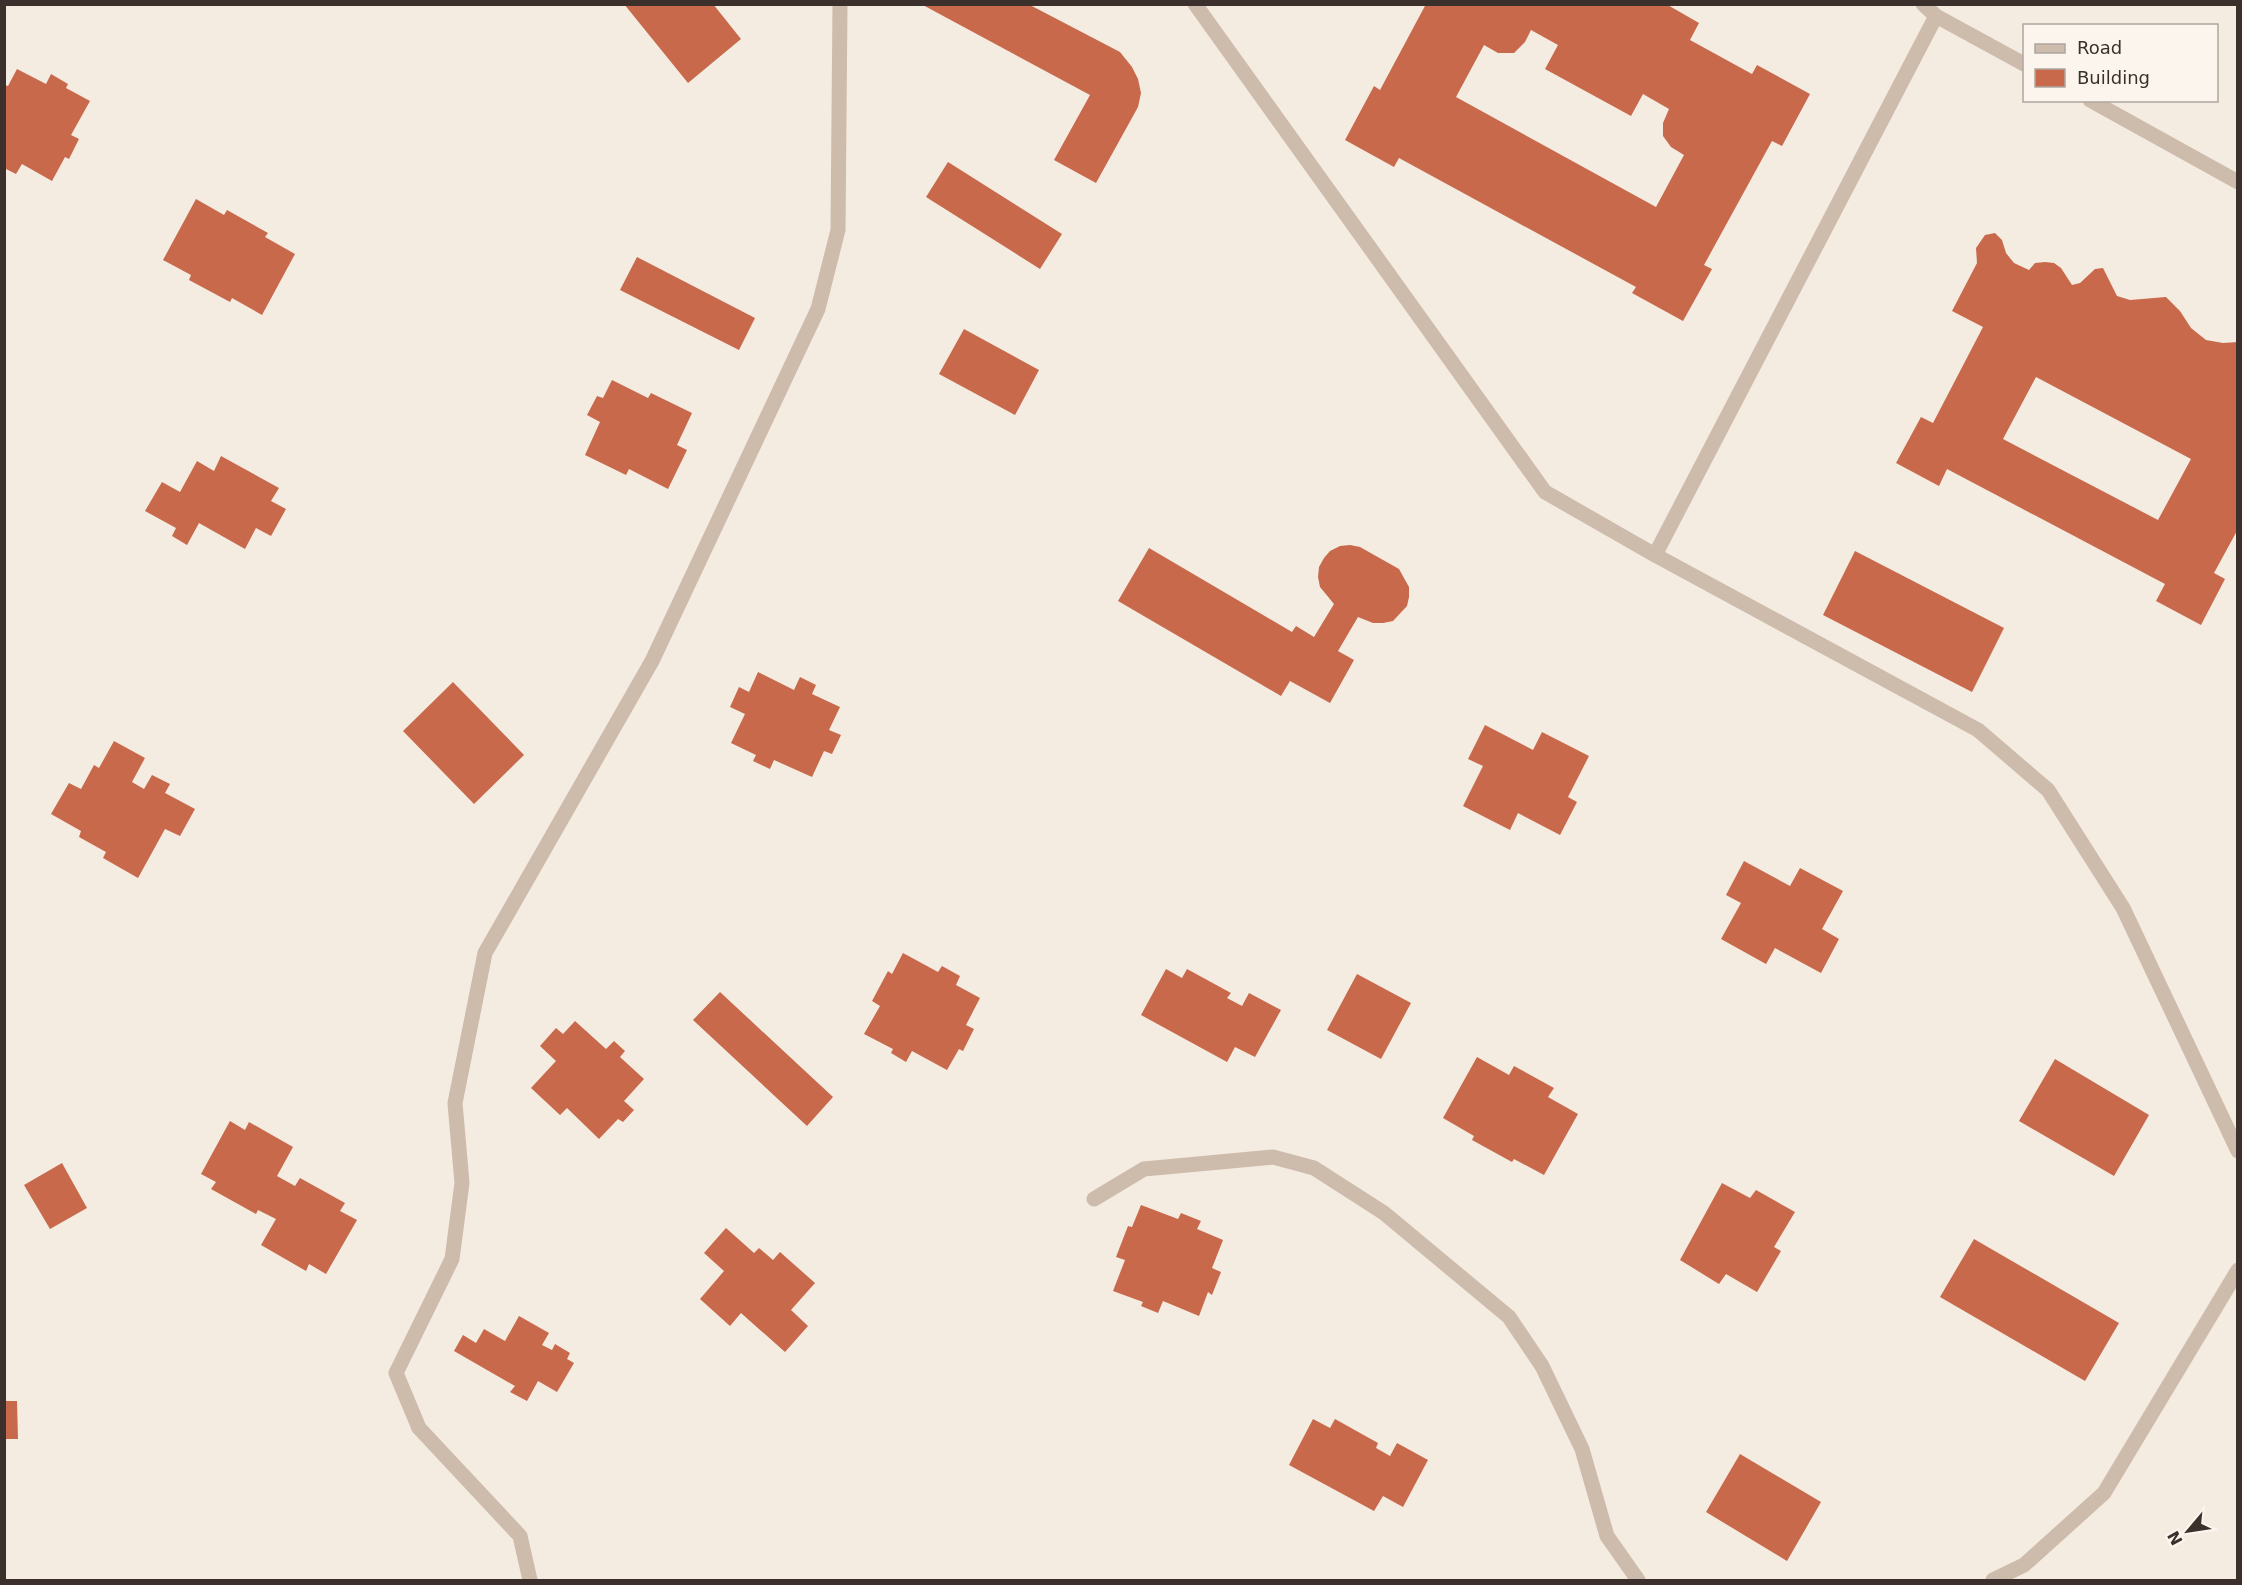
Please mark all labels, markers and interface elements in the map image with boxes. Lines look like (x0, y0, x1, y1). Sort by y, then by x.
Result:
legend (2023, 24, 2218, 102)
text: Road (2077, 37, 2122, 58)
text: Building (2077, 67, 2150, 88)
north arrow (2158, 1501, 2218, 1561)
text: N (2164, 1528, 2187, 1548)

